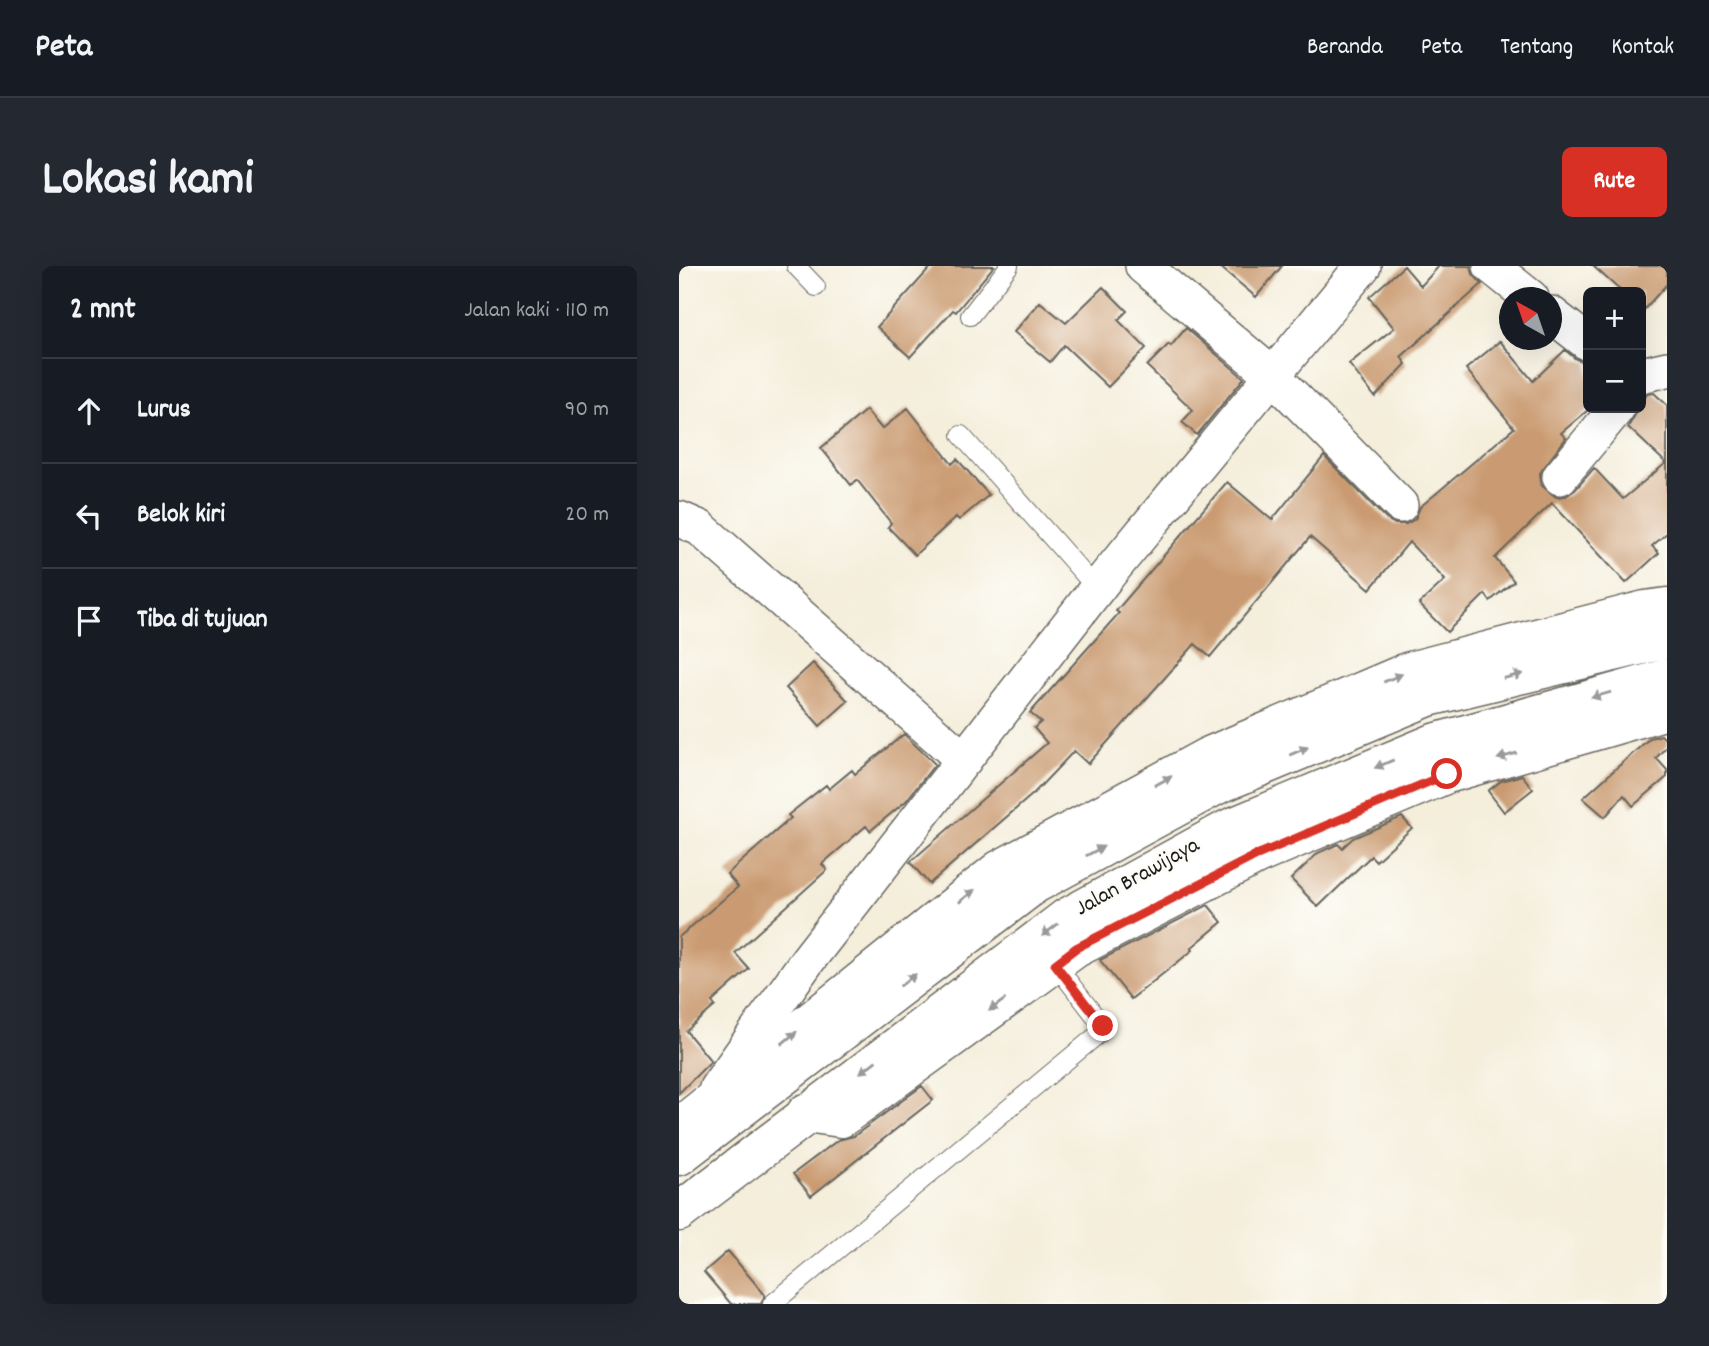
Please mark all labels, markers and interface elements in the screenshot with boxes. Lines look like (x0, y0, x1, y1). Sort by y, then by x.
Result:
text: Peta (35, 25, 92, 72)
text: Beranda (1307, 31, 1383, 65)
text: Peta (1421, 31, 1462, 65)
text: Tentang (1500, 31, 1573, 65)
text: Kontak (1611, 31, 1674, 65)
text: Lokasi kami (42, 147, 253, 217)
button: Rute (1562, 147, 1667, 217)
north arrow (1499, 287, 1562, 350)
map controls (1583, 287, 1646, 413)
button: + (1583, 287, 1646, 350)
text: 2 mnt (70, 290, 136, 333)
text: Jalan kaki · 110 m (464, 295, 609, 328)
button: − (1583, 350, 1646, 413)
icon: ahead (70, 392, 108, 430)
text: Lurus (137, 392, 191, 429)
text: 90 m (565, 394, 609, 427)
icon: left (70, 497, 108, 535)
text: Belok kiri (137, 497, 225, 534)
text: 20 m (565, 499, 609, 532)
icon: arrive (70, 602, 108, 640)
text: Tiba di tujuan (137, 602, 268, 639)
one-way arrow (1502, 670, 1524, 681)
one-way arrow (1382, 672, 1403, 683)
one-way arrow (1590, 691, 1611, 701)
one-way arrow (1289, 745, 1309, 757)
one-way arrow (1497, 751, 1518, 761)
one-way arrow (1374, 758, 1395, 769)
route start (1431, 758, 1462, 789)
one-way arrow (1153, 775, 1173, 787)
street label: Jalan Brawijaya (1070, 830, 1207, 926)
one-way arrow (1085, 845, 1105, 857)
one-way arrow (958, 889, 976, 904)
one-way arrow (1041, 922, 1059, 937)
one-way arrow (899, 973, 917, 988)
one-way arrow (988, 998, 1006, 1012)
route end (1087, 1010, 1118, 1041)
one-way arrow (781, 1031, 798, 1046)
one-way arrow (859, 1059, 877, 1073)

